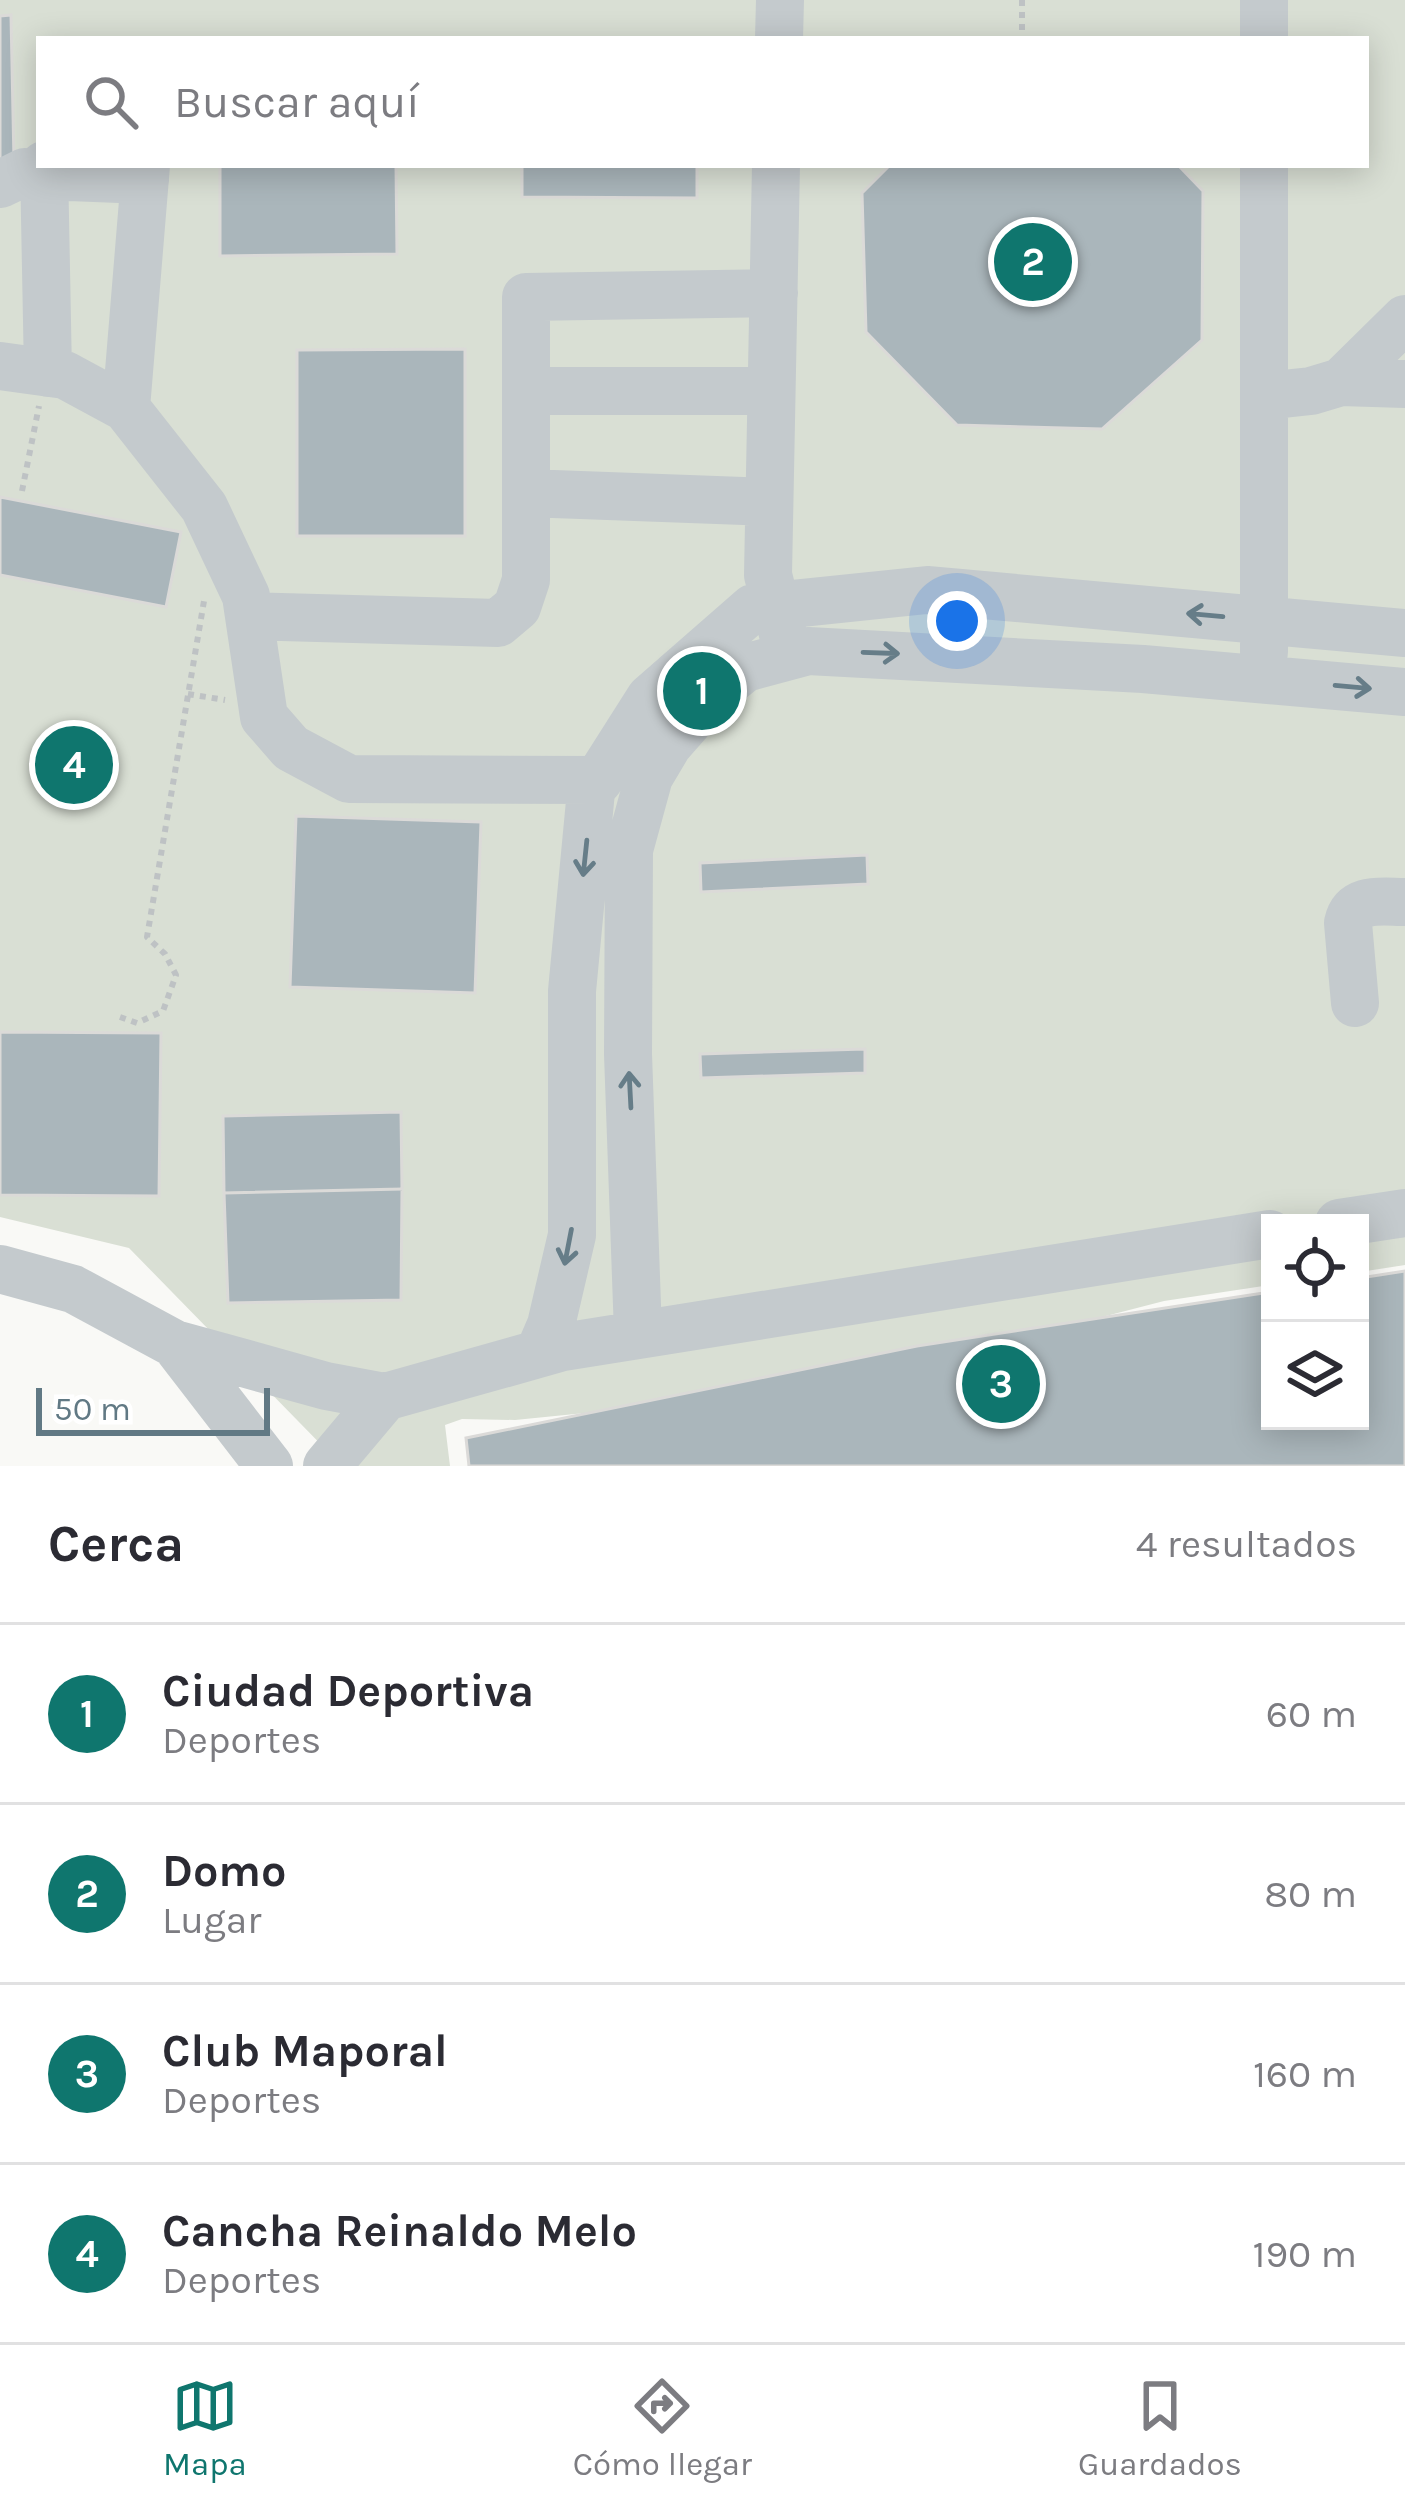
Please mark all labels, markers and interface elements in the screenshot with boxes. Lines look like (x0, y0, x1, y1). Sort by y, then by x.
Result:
search box (36, 36, 1369, 168)
icon: search (78, 69, 144, 135)
text: Buscar aquí (174, 76, 420, 128)
pin: 2 (994, 217, 1072, 307)
your location (927, 591, 987, 651)
one-way arrow (1186, 603, 1225, 626)
one-way arrow (861, 641, 900, 664)
pin: 1 (663, 646, 741, 736)
one-way arrow (1333, 676, 1372, 699)
pin: 4 (35, 720, 113, 810)
one-way arrow (573, 838, 596, 877)
one-way arrow (618, 1071, 641, 1110)
map controls (1261, 1214, 1369, 1430)
button: locate (1261, 1214, 1369, 1322)
one-way arrow (556, 1227, 579, 1266)
button: layers (1261, 1322, 1369, 1430)
pin: 3 (962, 1339, 1040, 1429)
scale bar (36, 1382, 270, 1435)
text: 50 m (54, 1390, 131, 1428)
text: Cerca (48, 1514, 184, 1574)
text: 4 resultados (1136, 1521, 1357, 1567)
text: Ciudad Deportiva (162, 1665, 534, 1717)
text: 1 (80, 1691, 94, 1737)
text: 60 m (1266, 1691, 1357, 1737)
text: Deportes (162, 1717, 321, 1763)
text: Domo (162, 1845, 287, 1897)
text: 2 (75, 1871, 99, 1917)
text: 80 m (1264, 1871, 1357, 1917)
text: Lugar (162, 1897, 261, 1943)
text: Club Maporal (162, 2025, 448, 2077)
text: 3 (75, 2051, 99, 2097)
text: 160 m (1253, 2051, 1357, 2097)
text: Deportes (162, 2077, 321, 2123)
text: Cancha Reinaldo Melo (162, 2205, 637, 2257)
text: 4 (75, 2231, 99, 2277)
text: 190 m (1253, 2231, 1357, 2277)
text: Deportes (162, 2257, 321, 2303)
tab: Mapa (163, 2373, 247, 2483)
tab: Cómo llegar (573, 2373, 752, 2483)
tab: Guardados (1078, 2373, 1242, 2483)

